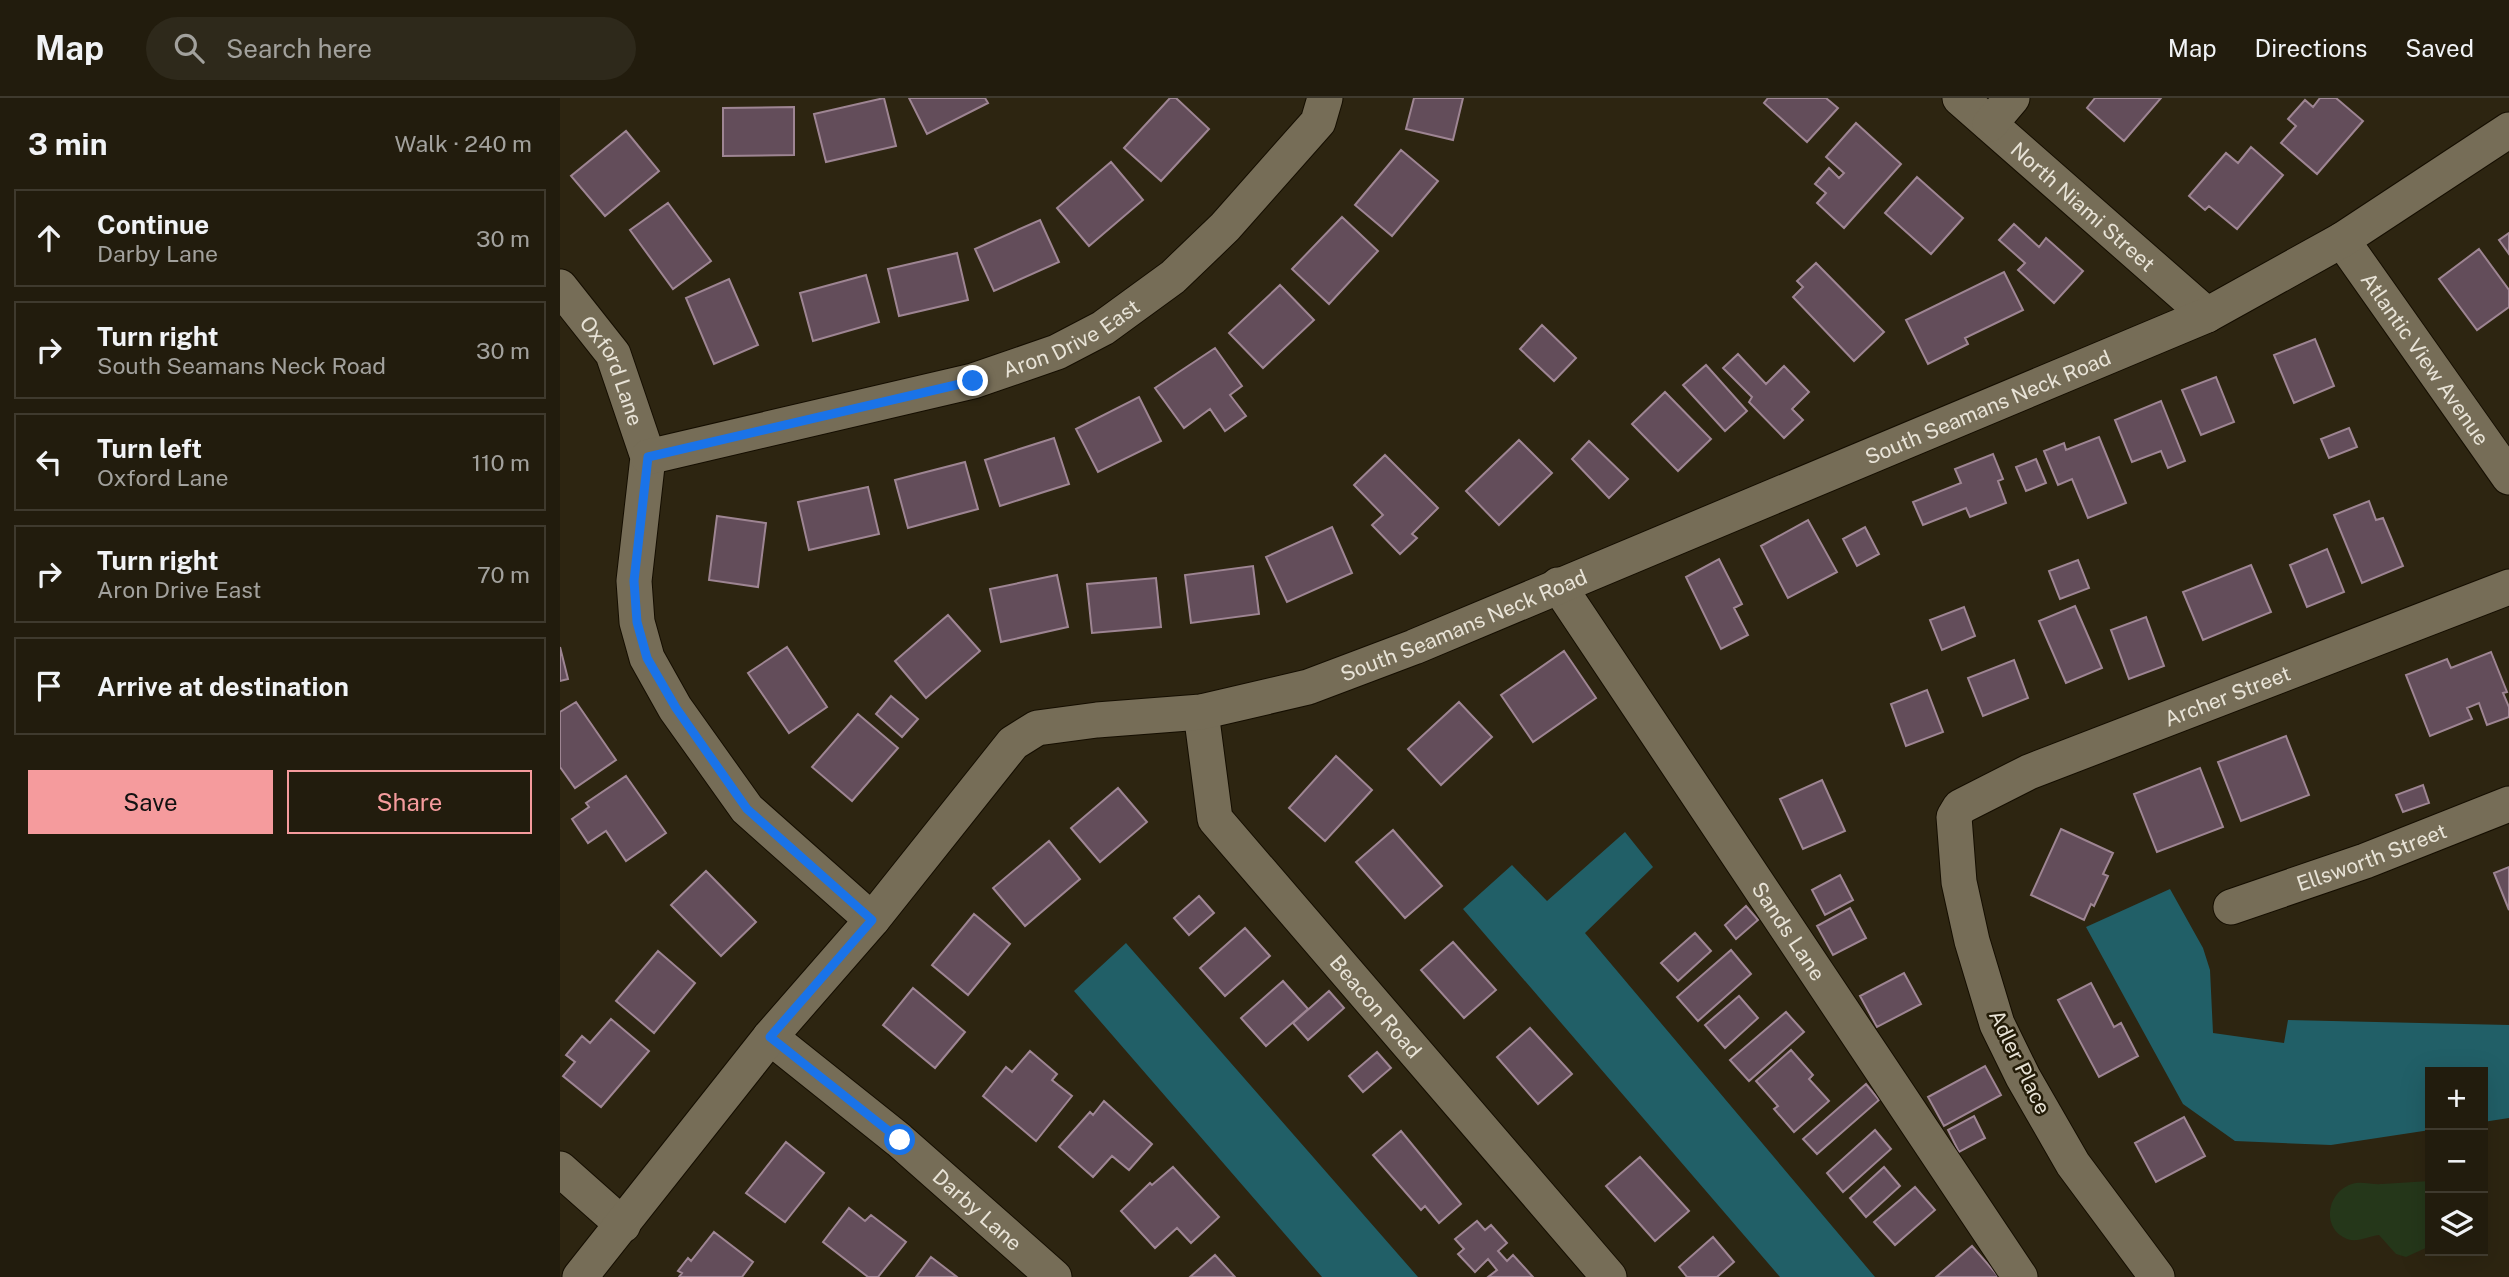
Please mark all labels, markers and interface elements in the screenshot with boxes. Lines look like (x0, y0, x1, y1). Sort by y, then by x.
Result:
search box (146, 17, 636, 80)
text: Map (35, 29, 104, 67)
icon: search (170, 29, 208, 67)
text: Search here (226, 33, 372, 64)
text: Map (2168, 34, 2217, 62)
text: Directions (2255, 34, 2367, 62)
text: Saved (2405, 34, 2474, 62)
text: 3 min (28, 126, 107, 162)
text: Walk · 240 m (395, 130, 532, 157)
street label: North Niami Street (2006, 136, 2160, 276)
text: Continue (97, 209, 209, 240)
icon: ahead (30, 219, 68, 257)
text: 30 m (476, 225, 530, 252)
text: Darby Lane (97, 240, 218, 267)
street label: Atlantic View Avenue (2356, 267, 2495, 450)
street label: Aron Drive East (999, 293, 1144, 382)
street label: Oxford Lane (575, 311, 649, 429)
text: Turn right (97, 321, 219, 352)
icon: right (30, 331, 68, 369)
text: 30 m (476, 337, 530, 364)
street label: South Seamans Neck Road (1861, 344, 2114, 469)
text: South Seamans Neck Road (97, 352, 386, 379)
route end (957, 365, 988, 396)
text: Turn left (97, 433, 202, 464)
icon: left (30, 443, 68, 481)
text: 110 m (472, 449, 530, 476)
text: Oxford Lane (97, 464, 229, 491)
text: Turn right (97, 545, 219, 576)
icon: right (30, 555, 68, 593)
text: 70 m (477, 561, 530, 588)
street label: South Seamans Neck Road (1337, 564, 1590, 686)
text: Aron Drive East (97, 576, 262, 603)
street label: Archer Street (2161, 660, 2294, 731)
icon: arrive (30, 667, 68, 705)
text: Arrive at destination (97, 671, 349, 702)
button: Save (28, 770, 273, 834)
button: Share (287, 770, 532, 834)
street label: Ellsworth Street (2293, 818, 2450, 896)
street label: Sands Lane (1747, 877, 1831, 985)
street label: Beacon Road (1325, 950, 1427, 1063)
street label: Adler Place (1984, 1006, 2056, 1118)
map controls (2425, 1067, 2488, 1256)
button: + (2425, 1067, 2488, 1130)
route start (884, 1124, 915, 1155)
button: − (2425, 1130, 2488, 1193)
street label: Darby Lane (928, 1164, 1027, 1255)
button: layers (2425, 1193, 2488, 1256)

